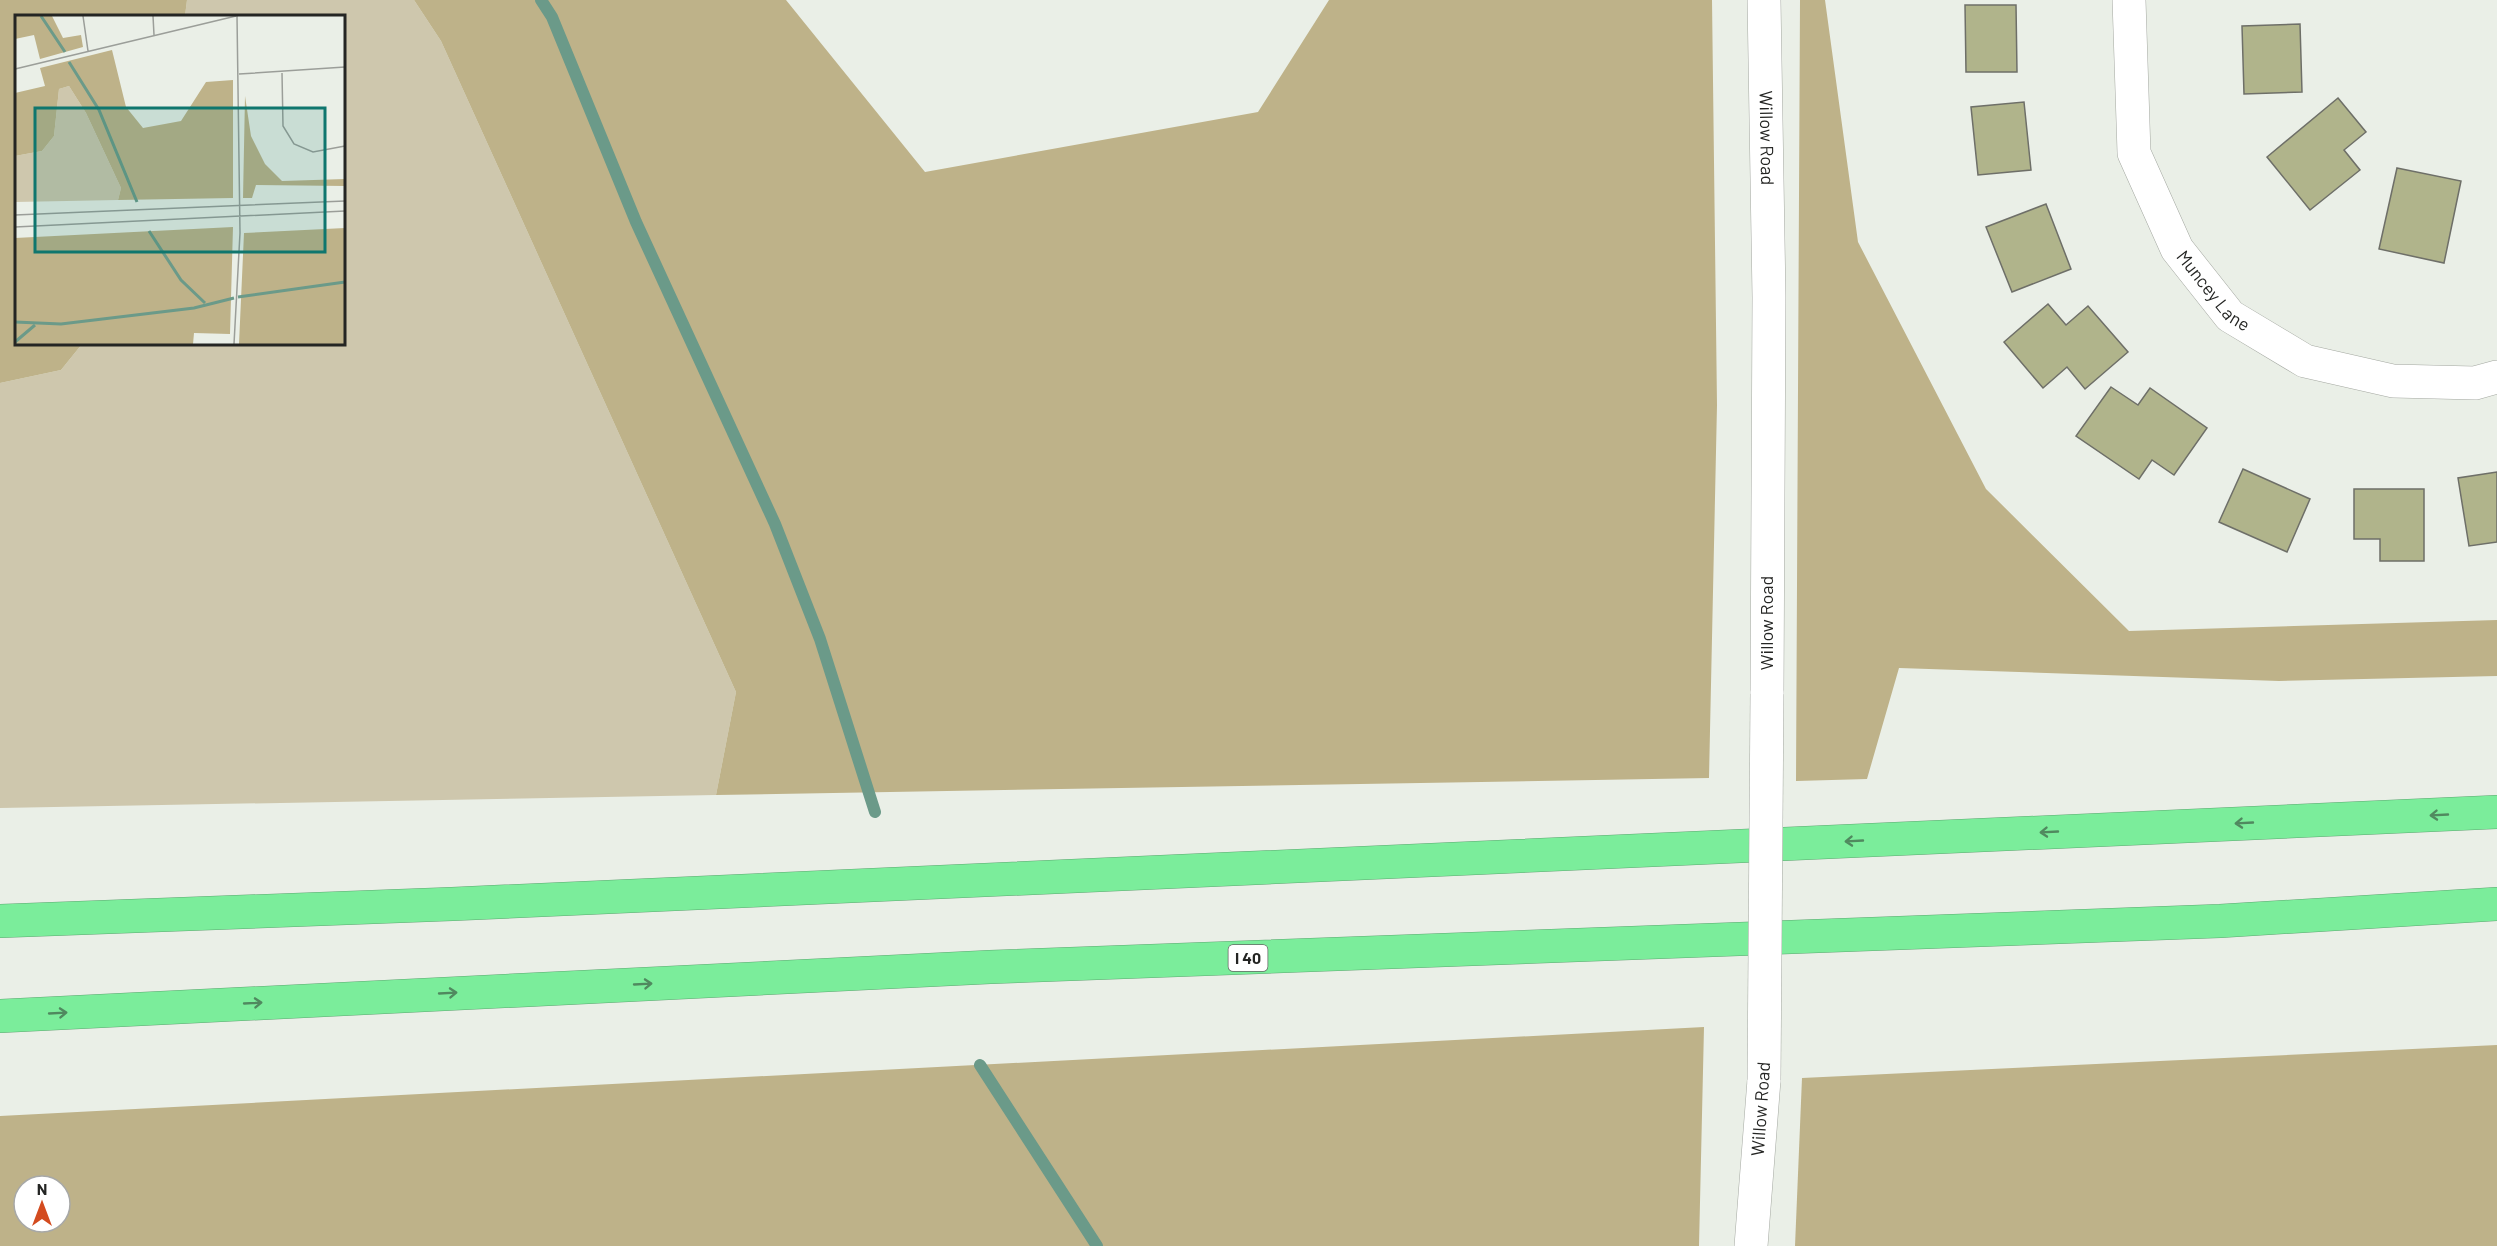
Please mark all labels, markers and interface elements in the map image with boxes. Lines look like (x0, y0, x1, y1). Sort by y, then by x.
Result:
inset map (15, 15, 345, 345)
street label: Willow Road (1756, 91, 1779, 185)
street label: Muncey Lane (2172, 246, 2254, 335)
street label: Willow Road (1755, 576, 1777, 670)
one-way arrow (2429, 809, 2449, 820)
one-way arrow (2234, 818, 2254, 829)
one-way arrow (2039, 827, 2059, 838)
one-way arrow (1845, 835, 1865, 846)
road number: I 40 (1228, 945, 1268, 971)
one-way arrow (632, 978, 652, 989)
one-way arrow (437, 987, 457, 998)
one-way arrow (243, 997, 263, 1008)
one-way arrow (48, 1007, 68, 1018)
street label: Willow Road (1746, 1061, 1774, 1157)
north arrow (12, 1174, 72, 1234)
text: N (37, 1179, 47, 1198)

